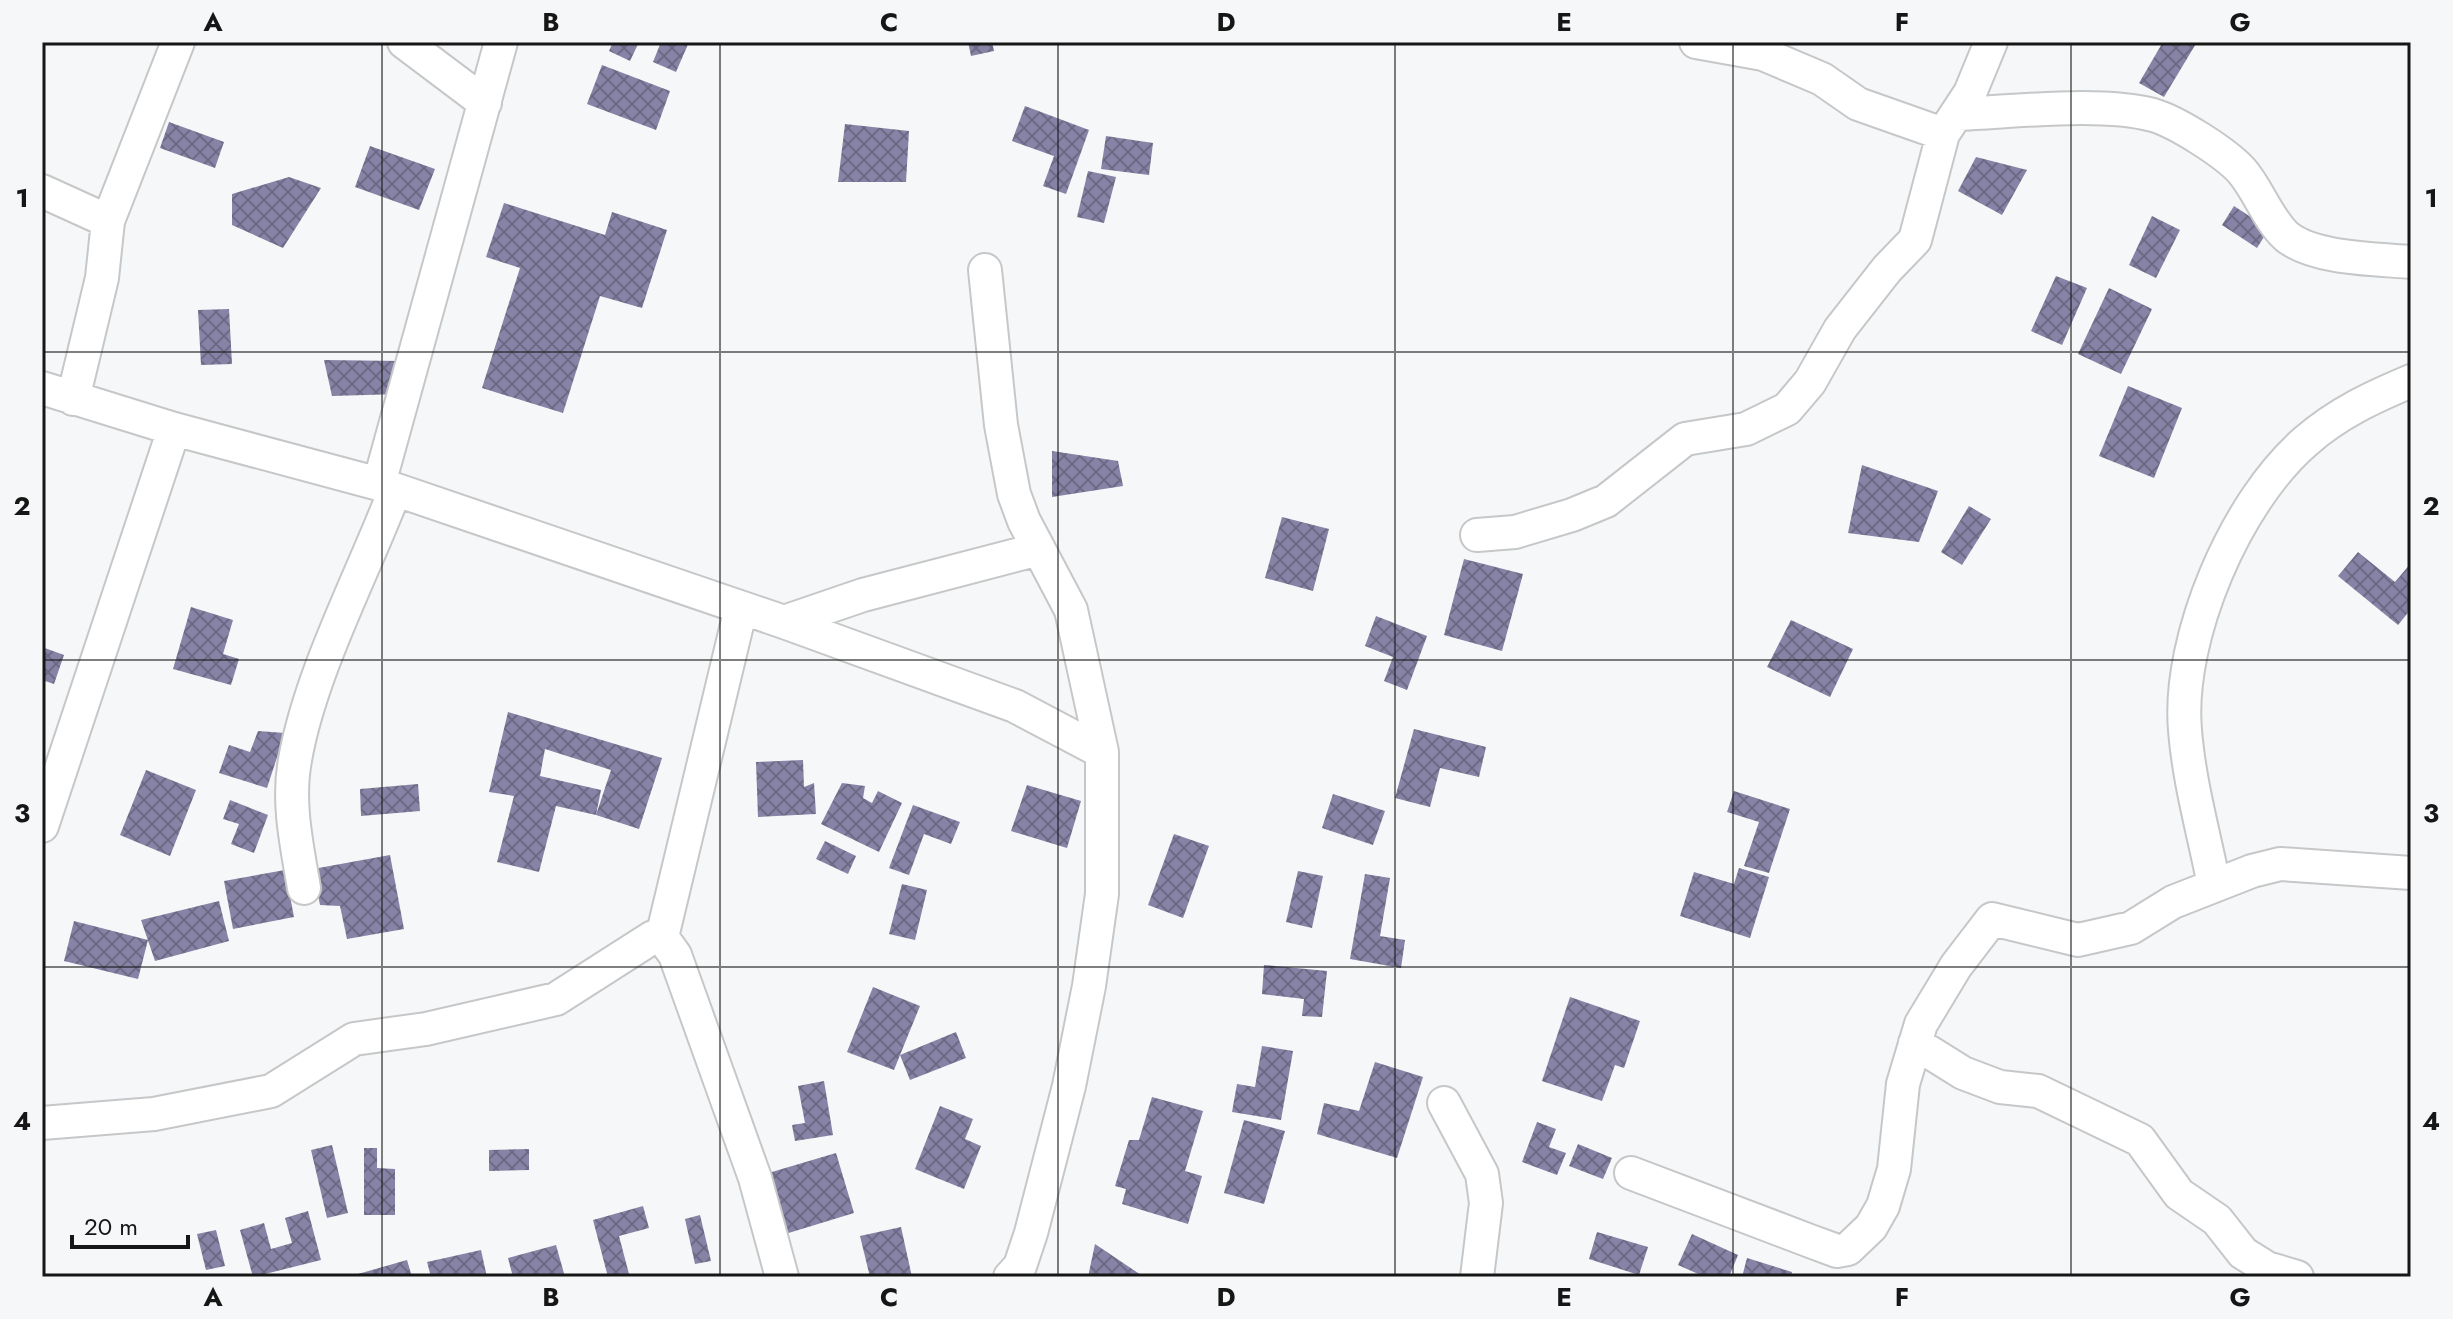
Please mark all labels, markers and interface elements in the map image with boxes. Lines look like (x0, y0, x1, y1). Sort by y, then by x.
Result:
text: A (202, 3, 223, 41)
text: B (542, 3, 560, 41)
text: C (880, 3, 898, 41)
text: D (1216, 3, 1236, 41)
text: E (1556, 3, 1572, 41)
text: F (1895, 3, 1909, 41)
text: G (2229, 3, 2251, 41)
text: 1 (15, 179, 29, 217)
text: 1 (2424, 179, 2438, 217)
text: 2 (13, 487, 31, 525)
text: 2 (2422, 487, 2440, 525)
text: 3 (14, 794, 30, 832)
text: 3 (2423, 794, 2439, 832)
text: 4 (13, 1102, 31, 1140)
text: 4 (2422, 1102, 2440, 1140)
scale bar (72, 1199, 188, 1249)
text: 20 m (84, 1209, 138, 1244)
text: A (202, 1278, 223, 1316)
text: B (542, 1278, 560, 1316)
text: C (880, 1278, 898, 1316)
text: D (1216, 1278, 1236, 1316)
text: E (1556, 1278, 1572, 1316)
text: F (1895, 1278, 1909, 1316)
text: G (2229, 1278, 2251, 1316)

